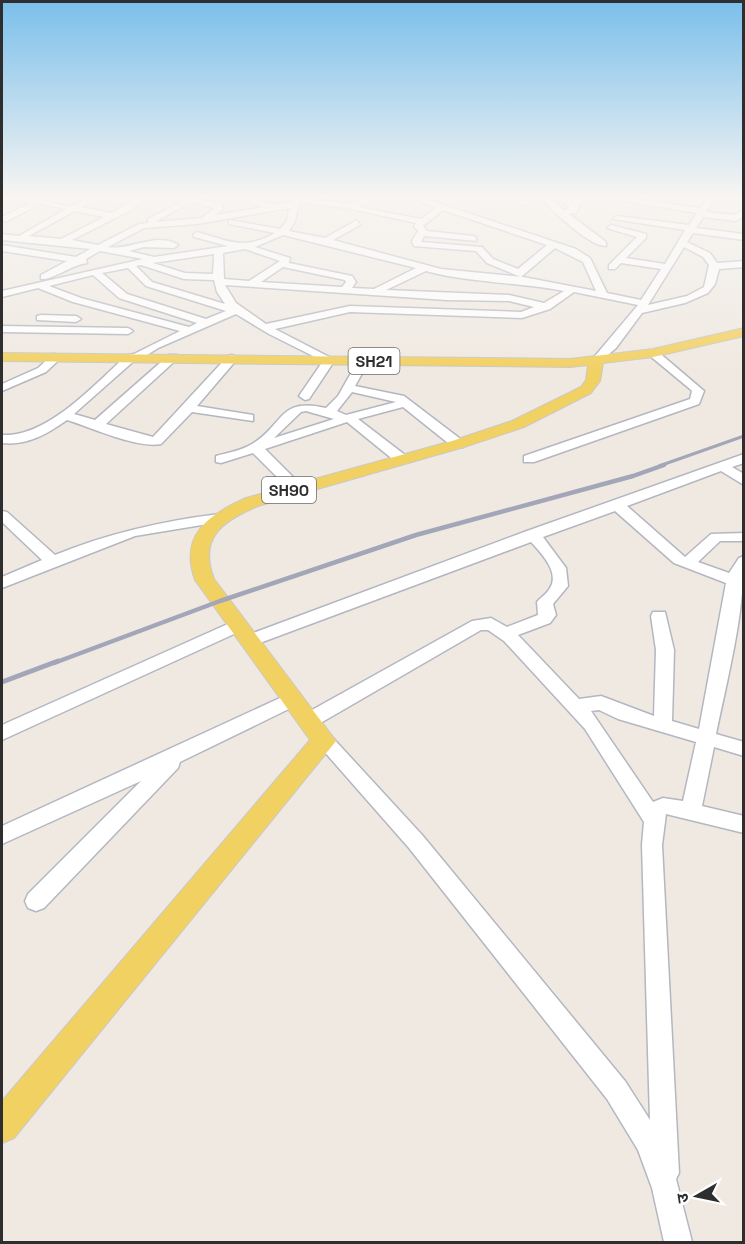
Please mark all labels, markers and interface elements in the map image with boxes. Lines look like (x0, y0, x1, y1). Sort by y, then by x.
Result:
road number: SH21 (348, 348, 400, 374)
road number: SH90 (262, 477, 316, 503)
north arrow (667, 1166, 727, 1226)
text: उ (671, 1191, 694, 1205)

